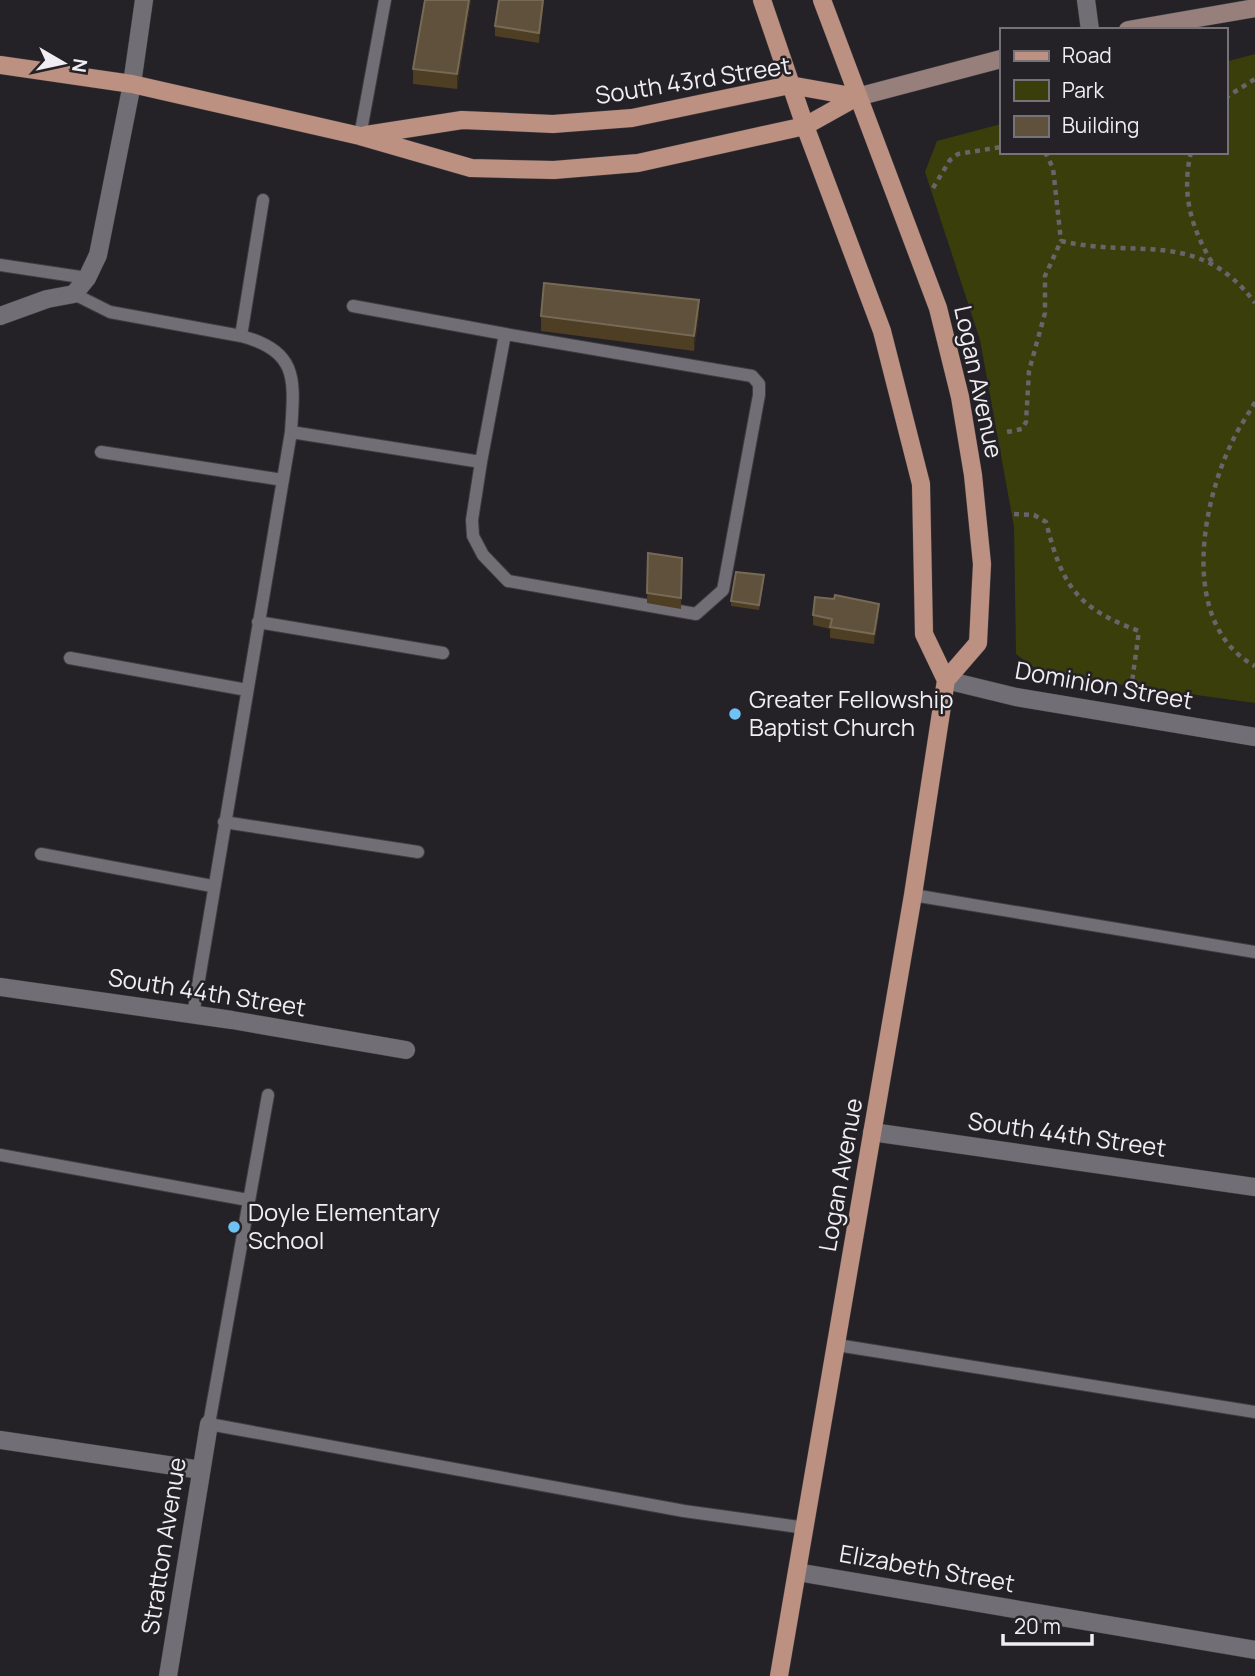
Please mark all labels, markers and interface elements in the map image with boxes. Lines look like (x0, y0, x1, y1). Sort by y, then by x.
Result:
north arrow (28, 28, 98, 98)
legend (1000, 28, 1227, 154)
text: Road (1062, 41, 1112, 69)
street label: South 43rd Street (593, 48, 793, 111)
text: N (66, 57, 94, 74)
text: Park (1062, 76, 1104, 104)
text: Building (1062, 111, 1139, 139)
street label: Logan Avenue (947, 302, 1012, 461)
street label: Dominion Street (1013, 653, 1196, 716)
place label: Greater Fellowship Baptist Church (749, 682, 953, 743)
marker: Greater Fellowship Baptist Church (727, 706, 743, 722)
street label: South 44th Street (106, 960, 308, 1023)
street label: Logan Avenue (810, 1095, 869, 1254)
street label: South 44th Street (966, 1103, 1168, 1164)
place label: Doyle Elementary School (248, 1195, 441, 1256)
marker: Doyle Elementary School (226, 1219, 242, 1235)
street label: Stratton Avenue (132, 1455, 193, 1637)
street label: Elizabeth Street (837, 1536, 1018, 1599)
scale bar (1003, 1602, 1092, 1646)
text: 20 m (1014, 1612, 1061, 1640)

